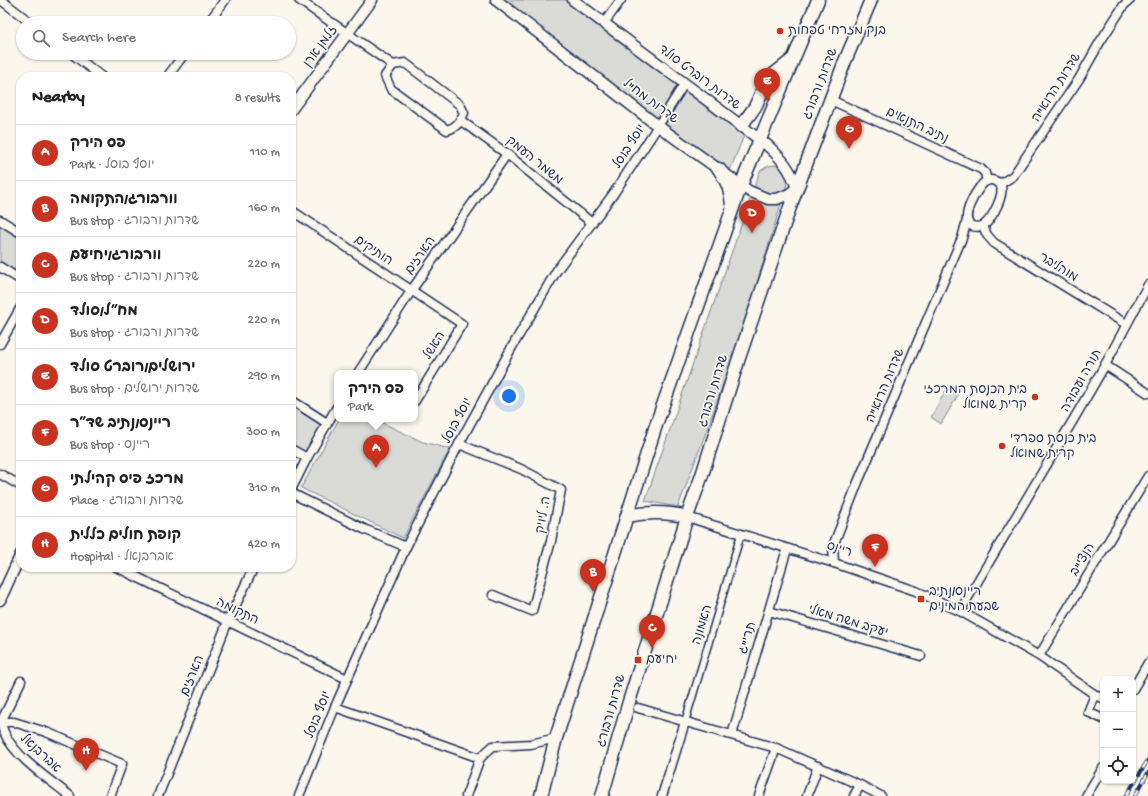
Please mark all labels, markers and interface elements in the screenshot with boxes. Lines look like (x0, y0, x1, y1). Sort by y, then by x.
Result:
search box (16, 16, 296, 60)
street label: זלמן ארן (300, 23, 341, 71)
place label: בנק מזרחי טפחות (788, 24, 886, 39)
marker: בנק מזרחי טפחות (775, 26, 785, 36)
icon: search (30, 27, 52, 49)
text: Search here (62, 29, 136, 47)
street label: שדרות רוברט סולד (655, 42, 744, 114)
street label: שדרות ורבורג (801, 46, 841, 122)
street label: שדרות הרוא"ה (1029, 51, 1085, 125)
pin: E (754, 68, 780, 101)
street label: שדרות מח"ל (619, 76, 681, 128)
text: Nearby (32, 88, 85, 108)
text: 8 results (235, 91, 280, 106)
street label: נתיב התנאים (883, 105, 951, 147)
pin: G (836, 116, 862, 149)
street label: יוסף בוסל (609, 122, 650, 172)
street label: משמר העמק (503, 134, 565, 188)
text: פס הירק (70, 135, 126, 153)
text: A (41, 145, 49, 160)
text: 110 m (250, 145, 280, 160)
text: Park · יוסף בוסל (70, 158, 154, 173)
text: וורבורג/התקומה (70, 191, 178, 209)
pin: D (739, 200, 765, 233)
text: B (42, 201, 48, 216)
text: 160 m (248, 201, 280, 216)
text: Bus stop · שדרות ורבורג (70, 214, 199, 229)
street label: הותיקים (351, 233, 395, 269)
street label: הארזים (403, 234, 439, 278)
text: וורבורג/יחיעם (70, 247, 161, 265)
street label: מוהליבר (1036, 249, 1081, 286)
text: C (41, 257, 49, 272)
text: 220 m (248, 257, 280, 272)
text: Bus stop · שדרות ורבורג (70, 270, 199, 285)
text: מח״ל/סולד (70, 303, 138, 321)
text: D (41, 313, 49, 328)
text: 220 m (248, 313, 280, 328)
text: Bus stop · שדרות ורבורג (70, 326, 199, 341)
street label: האשל (420, 329, 449, 363)
street label: שדרות הרוא"ה (864, 347, 908, 425)
street label: תורה ועבודה (1059, 347, 1105, 415)
street label: שדרות ורבורג (696, 353, 732, 429)
text: ירושלים/רוברט סולד (70, 359, 195, 377)
text: E (41, 369, 49, 384)
text: 290 m (247, 369, 280, 384)
popup (334, 370, 418, 422)
text: פס הירק (348, 381, 404, 399)
text: Bus stop · שדרות ירושלים (70, 382, 200, 397)
place label: בית הכנסת המרכזי קרית שמואל (924, 383, 1027, 413)
your location (499, 386, 519, 406)
marker: בית הכנסת המרכזי קרית שמואל (1030, 392, 1040, 402)
street label: יוסף בוסל (439, 395, 476, 446)
text: Park (348, 400, 373, 415)
text: ריינס/נתיב שד״ר (70, 415, 171, 433)
text: F (42, 425, 48, 440)
text: 300 m (246, 425, 280, 440)
place label: בית כנסת ספרדי קרית שמואל (1010, 432, 1096, 462)
pin: A (363, 435, 389, 468)
text: Bus stop · ריינס (70, 438, 150, 453)
marker: בית כנסת ספרדי קרית שמואל (997, 441, 1007, 451)
text: מרכז פיס קהילתי (70, 471, 184, 489)
text: G (41, 481, 49, 496)
text: 310 m (248, 481, 280, 496)
text: Place · שדרות ורבורג (70, 494, 184, 509)
street label: ה. ליויק (532, 495, 555, 535)
text: קופת חולים כללית (70, 527, 181, 545)
pin: F (862, 534, 888, 567)
text: H (41, 537, 49, 552)
text: 420 m (248, 537, 280, 552)
street label: ריינס (824, 539, 854, 561)
street label: הנצי"ב (1067, 540, 1099, 579)
text: Hospital · אברבנאל (70, 550, 174, 565)
pin: B (580, 559, 606, 592)
place label: ריינס/נתיב שבעת המינים (929, 585, 999, 615)
marker: ריינס/נתיב שבעת המינים (916, 594, 926, 604)
street label: התקומה (213, 595, 261, 629)
street label: יעקב משה מאלי (806, 602, 890, 641)
street label: האמונה (690, 603, 716, 647)
pin: C (639, 615, 665, 648)
street label: תרי"ג (736, 620, 760, 656)
street label: הארזים (178, 653, 208, 699)
place label: יחיעם (646, 653, 677, 668)
marker: יחיעם (633, 655, 643, 665)
street label: שדרות ורבורג (594, 673, 630, 749)
map controls (1100, 676, 1136, 784)
button: + (1100, 676, 1136, 712)
street label: יוסף בוסל (302, 689, 335, 741)
button: − (1100, 712, 1136, 748)
street label: אברבנאל (17, 731, 64, 777)
pin: H (73, 738, 99, 771)
button: locate (1100, 748, 1136, 784)

